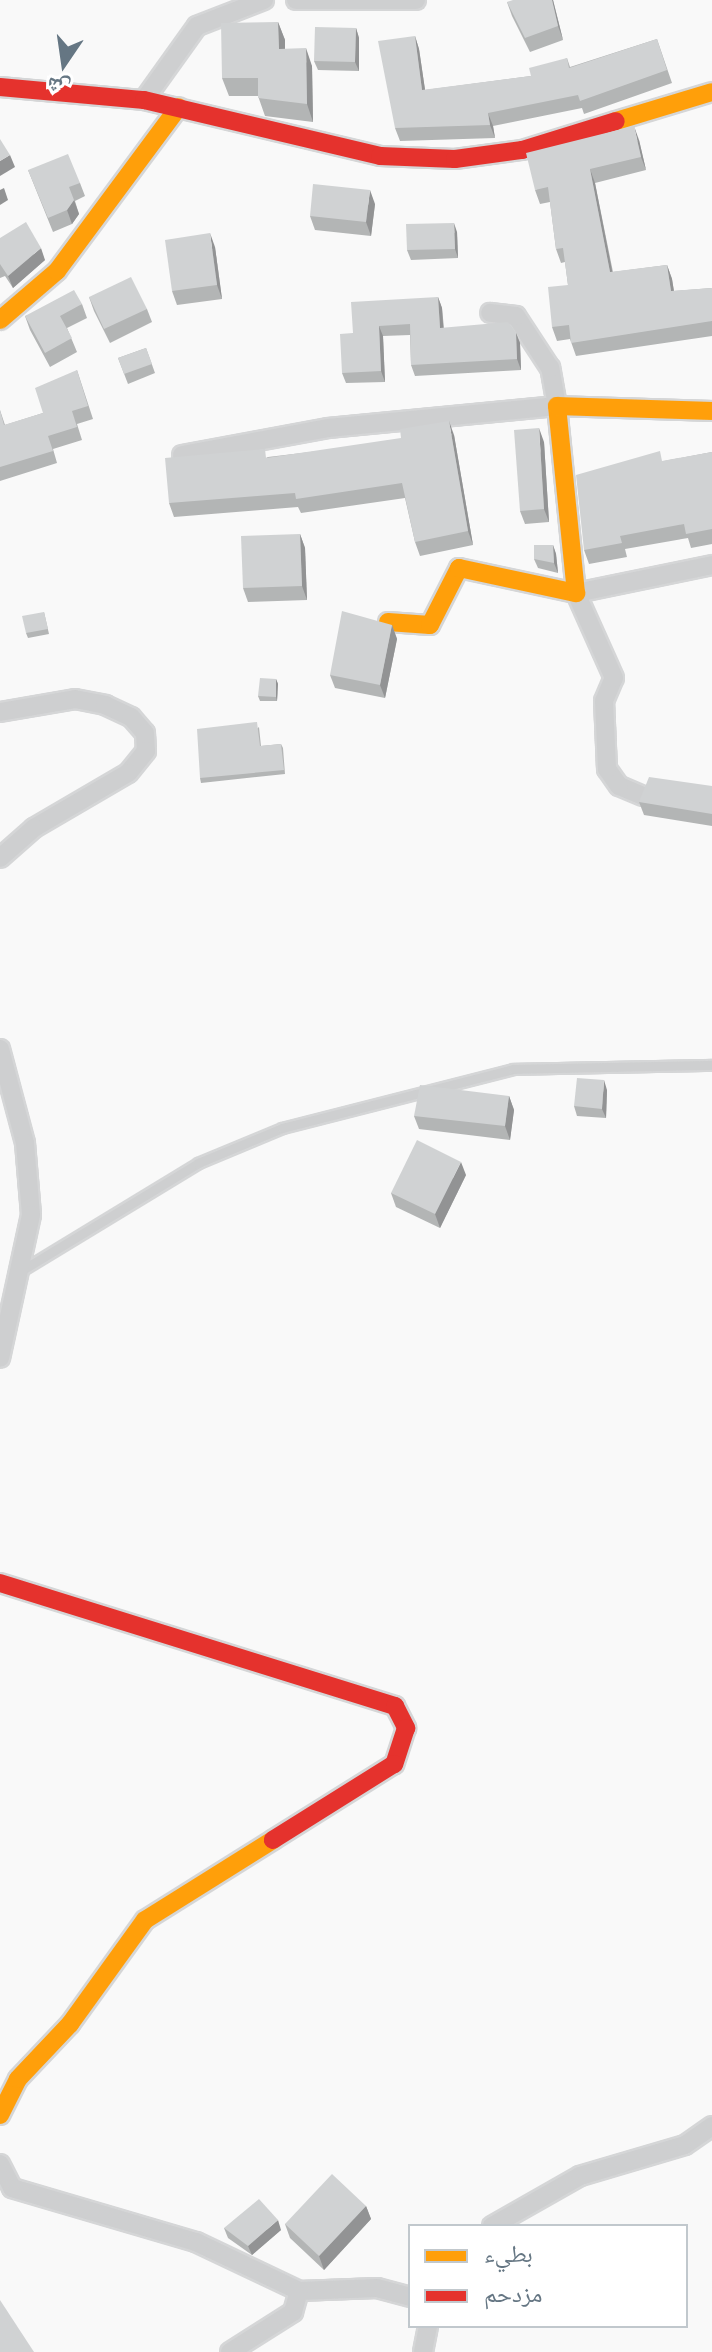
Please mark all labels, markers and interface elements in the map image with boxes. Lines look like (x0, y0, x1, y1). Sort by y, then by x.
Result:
north arrow (24, 24, 104, 104)
text: ش (44, 73, 73, 103)
legend (408, 2224, 688, 2328)
text: بطيء (484, 2240, 533, 2267)
text: مزدحم (484, 2280, 543, 2307)

